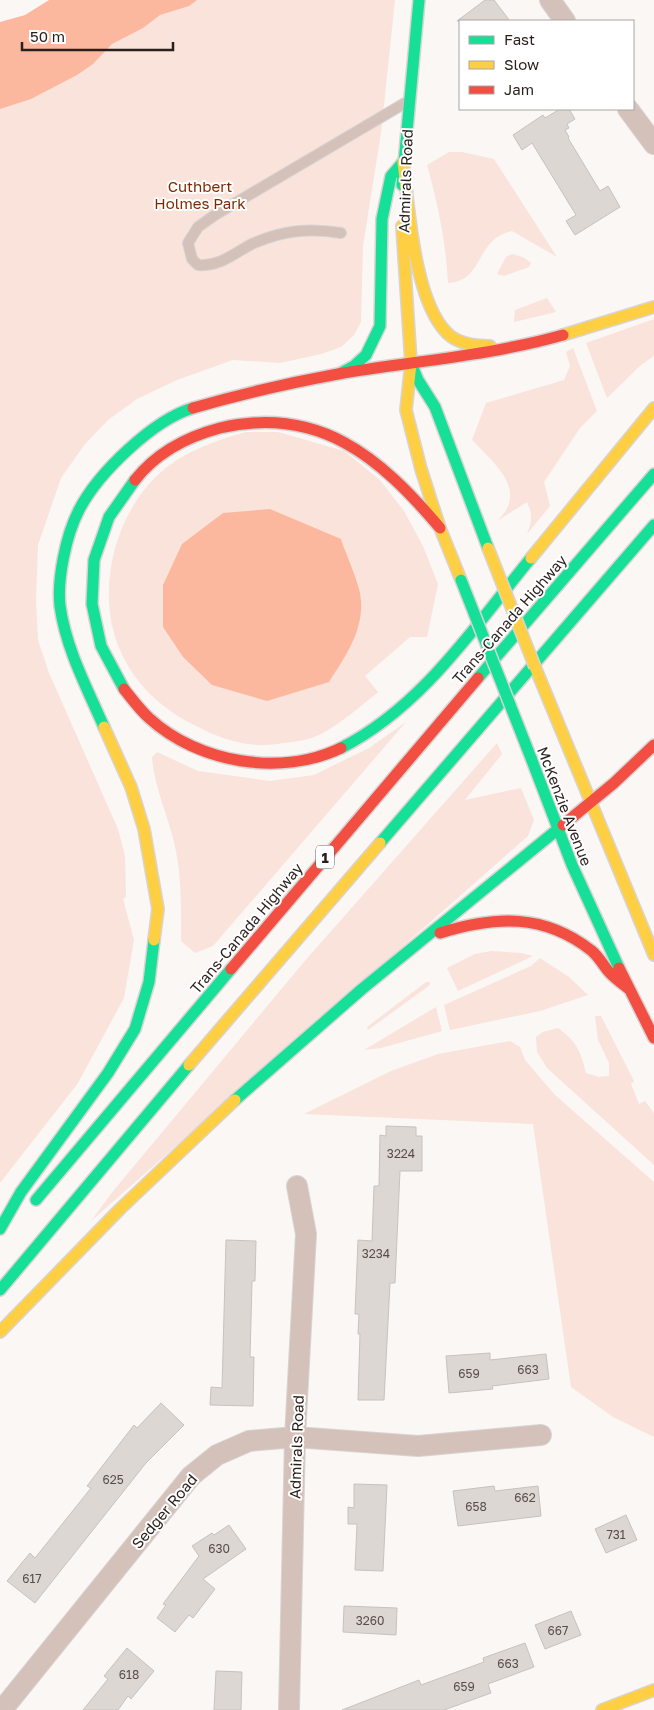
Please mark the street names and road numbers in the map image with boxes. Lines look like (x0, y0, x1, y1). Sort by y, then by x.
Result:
street label: Admirals Road (394, 129, 416, 233)
street label: Trans-Canada Highway (448, 550, 570, 687)
street label: McKenzie Avenue (534, 744, 596, 868)
road number: 1 (316, 846, 334, 869)
street label: Trans-Canada Highway (186, 859, 306, 997)
street label: Admirals Road (285, 1395, 307, 1499)
street label: Sedger Road (128, 1470, 200, 1552)

